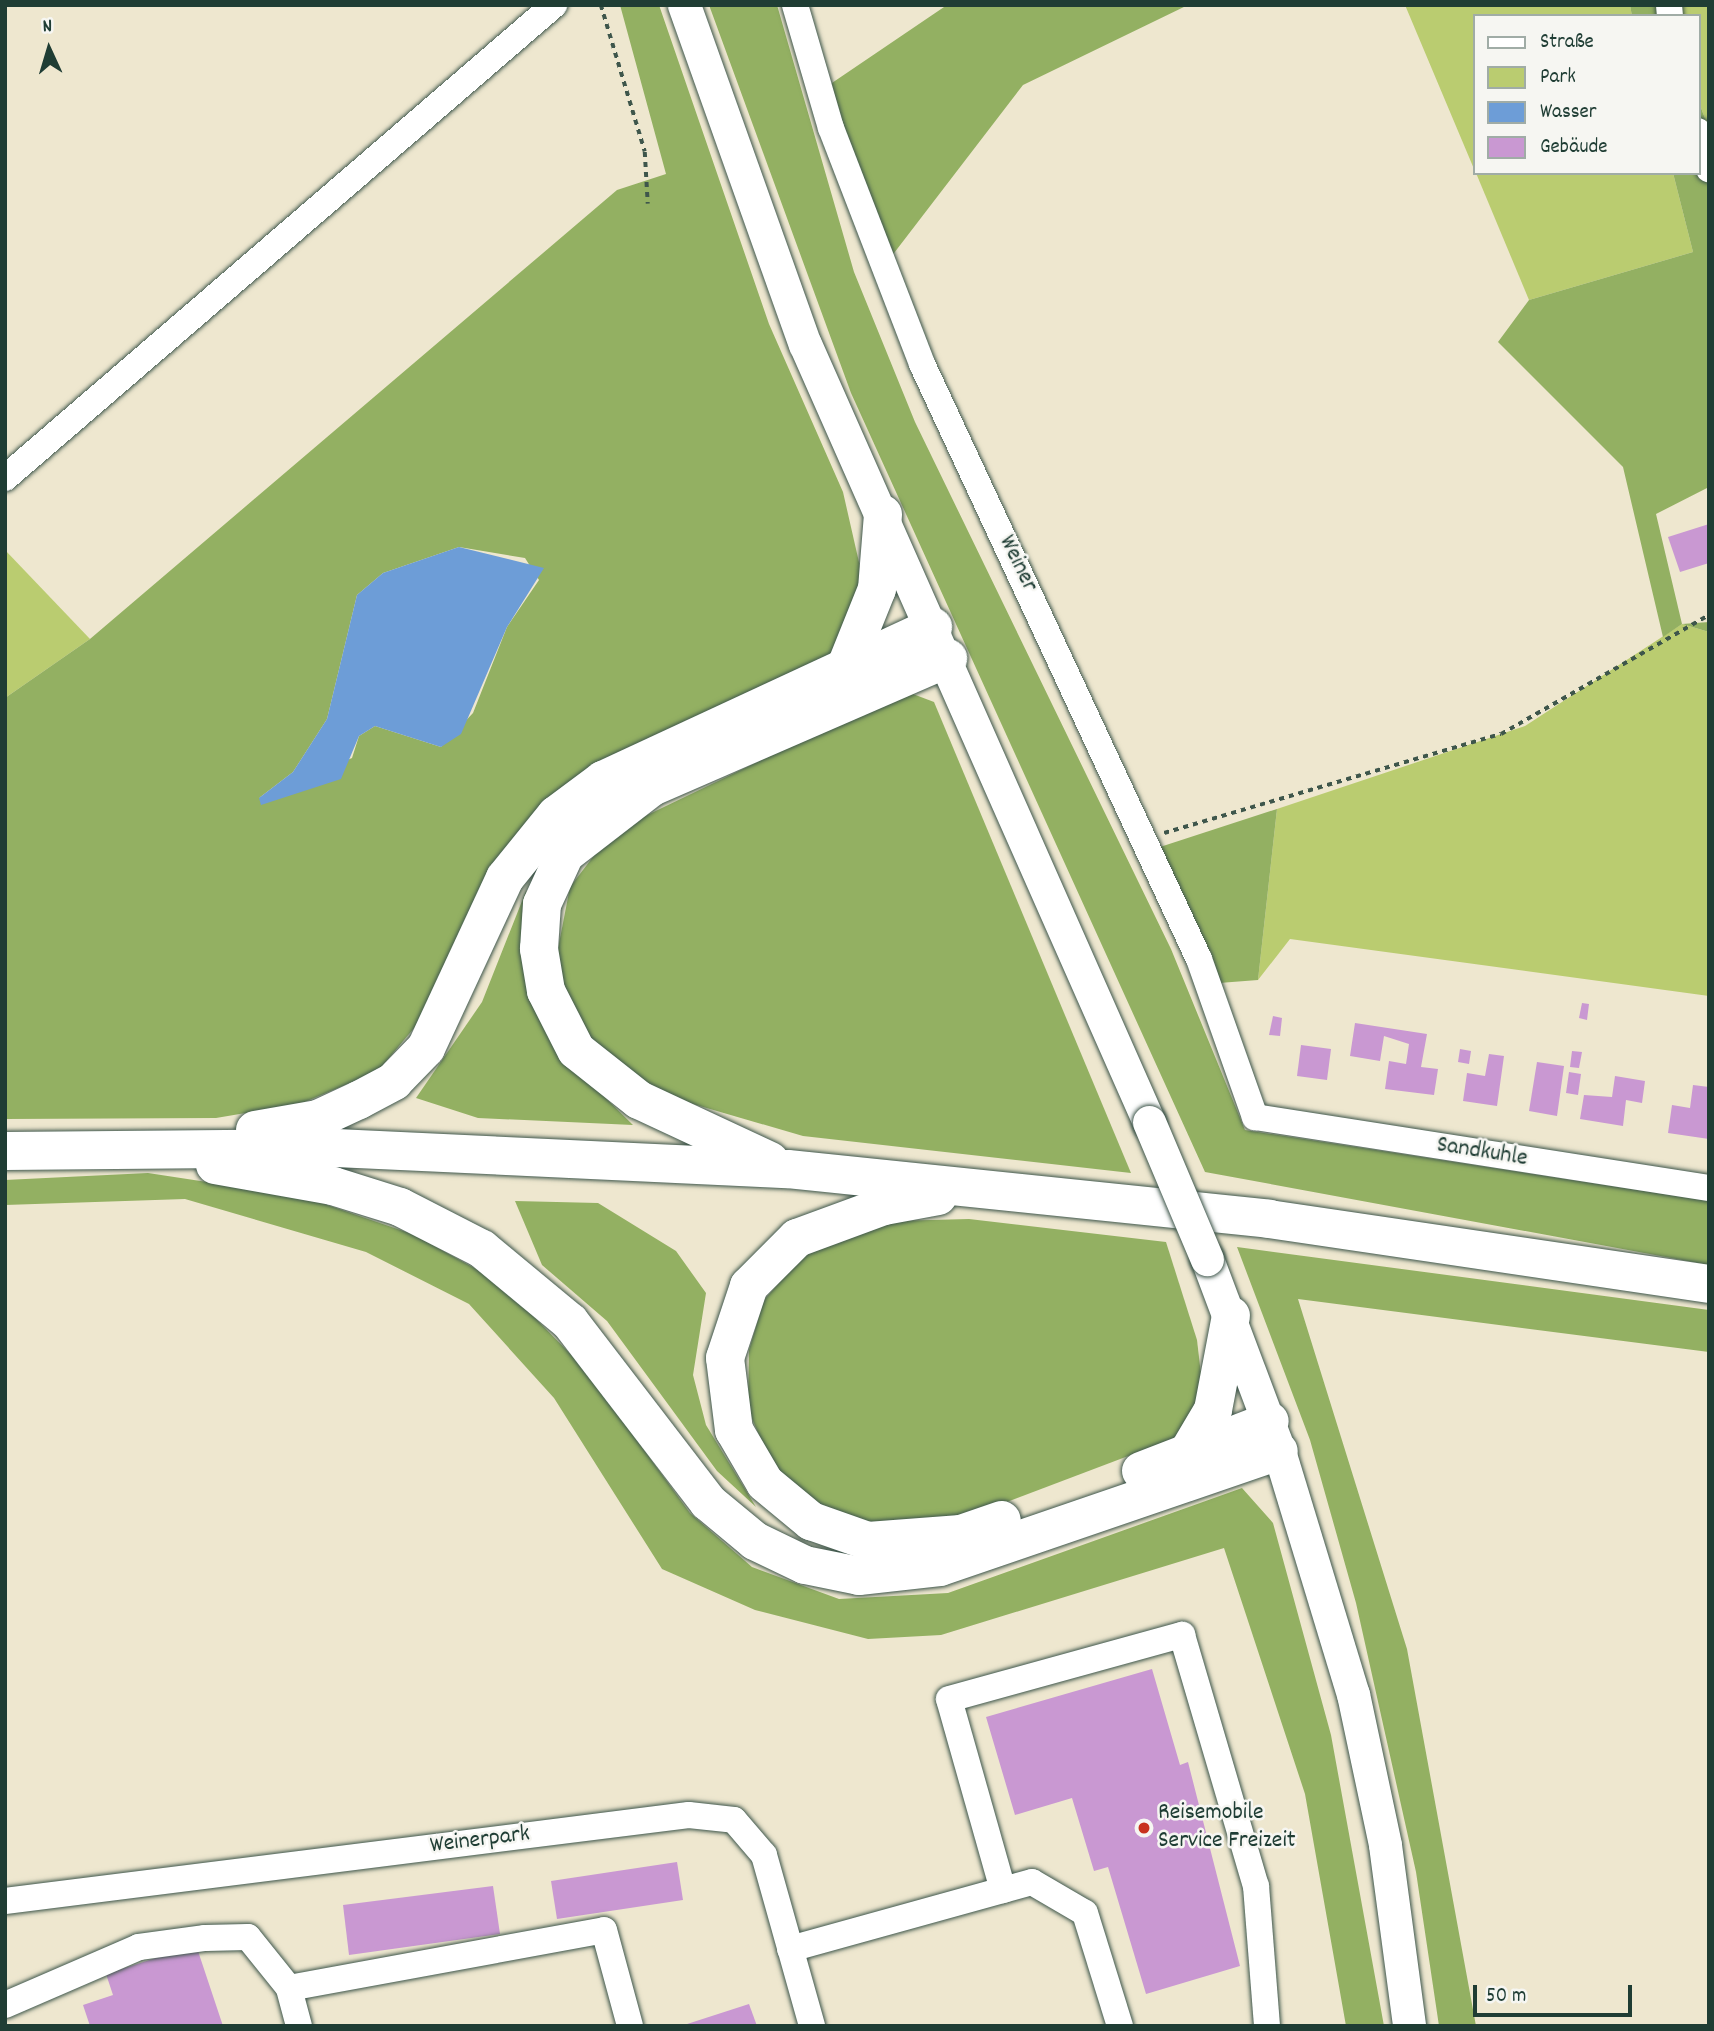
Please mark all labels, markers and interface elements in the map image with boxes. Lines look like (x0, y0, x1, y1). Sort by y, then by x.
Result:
north arrow (14, 14, 84, 84)
text: N (42, 14, 53, 41)
legend (1472, 14, 1700, 175)
text: Straße (1540, 28, 1594, 58)
text: Park (1540, 63, 1576, 93)
text: Wasser (1540, 98, 1597, 128)
text: Gebäude (1540, 133, 1608, 163)
street label: Weiner (991, 531, 1043, 597)
street label: Sandkuhle (1434, 1132, 1530, 1174)
place label: Reisemobile Service Freizeit (1158, 1800, 1296, 1856)
marker: Reisemobile Service Freizeit (1136, 1820, 1152, 1836)
street label: Weinerpark (428, 1821, 532, 1861)
scale bar (1476, 1972, 1635, 2016)
text: 50 m (1486, 1982, 1526, 2012)

